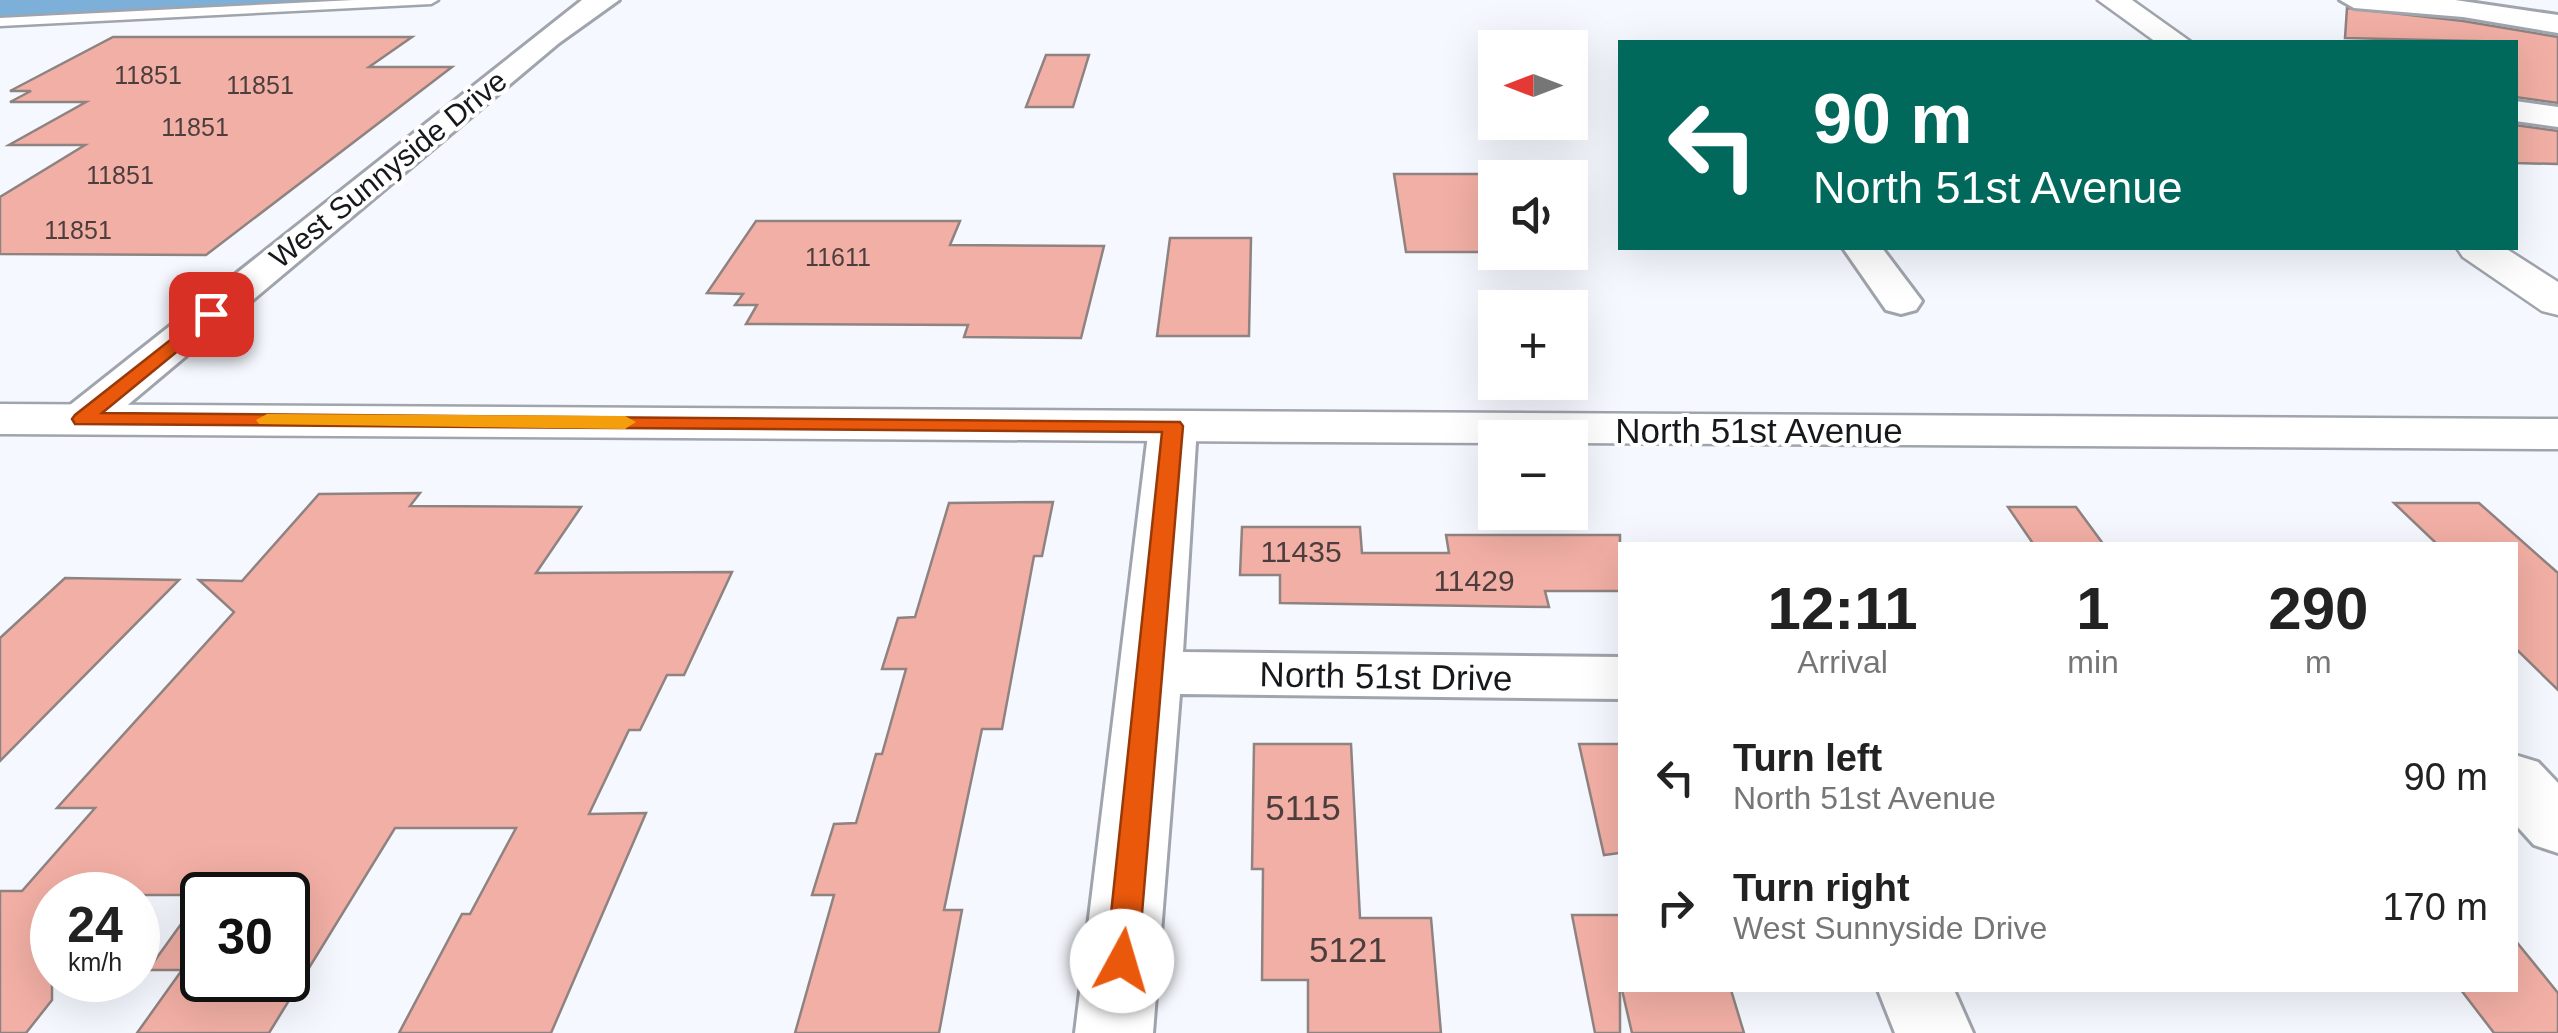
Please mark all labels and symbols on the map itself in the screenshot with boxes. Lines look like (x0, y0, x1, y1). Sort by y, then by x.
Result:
north arrow (1478, 30, 1588, 140)
house number: 11851 (114, 61, 182, 89)
street label: West Sunnyside Drive (263, 63, 513, 275)
house number: 11851 (226, 71, 294, 99)
house number: 11851 (161, 113, 229, 141)
house number: 11851 (86, 161, 154, 189)
house number: 11851 (44, 216, 112, 244)
house number: 11611 (805, 243, 871, 271)
pin (169, 272, 254, 357)
street label: North 51st Avenue (1615, 411, 1903, 450)
house number: 11435 (1260, 535, 1342, 568)
house number: 11429 (1433, 564, 1515, 597)
street label: North 51st Drive (1259, 654, 1513, 698)
house number: 5115 (1265, 788, 1341, 827)
speed limit sign: 30 (180, 872, 310, 1002)
position arrow (1070, 909, 1174, 1013)
house number: 5121 (1309, 930, 1387, 969)

